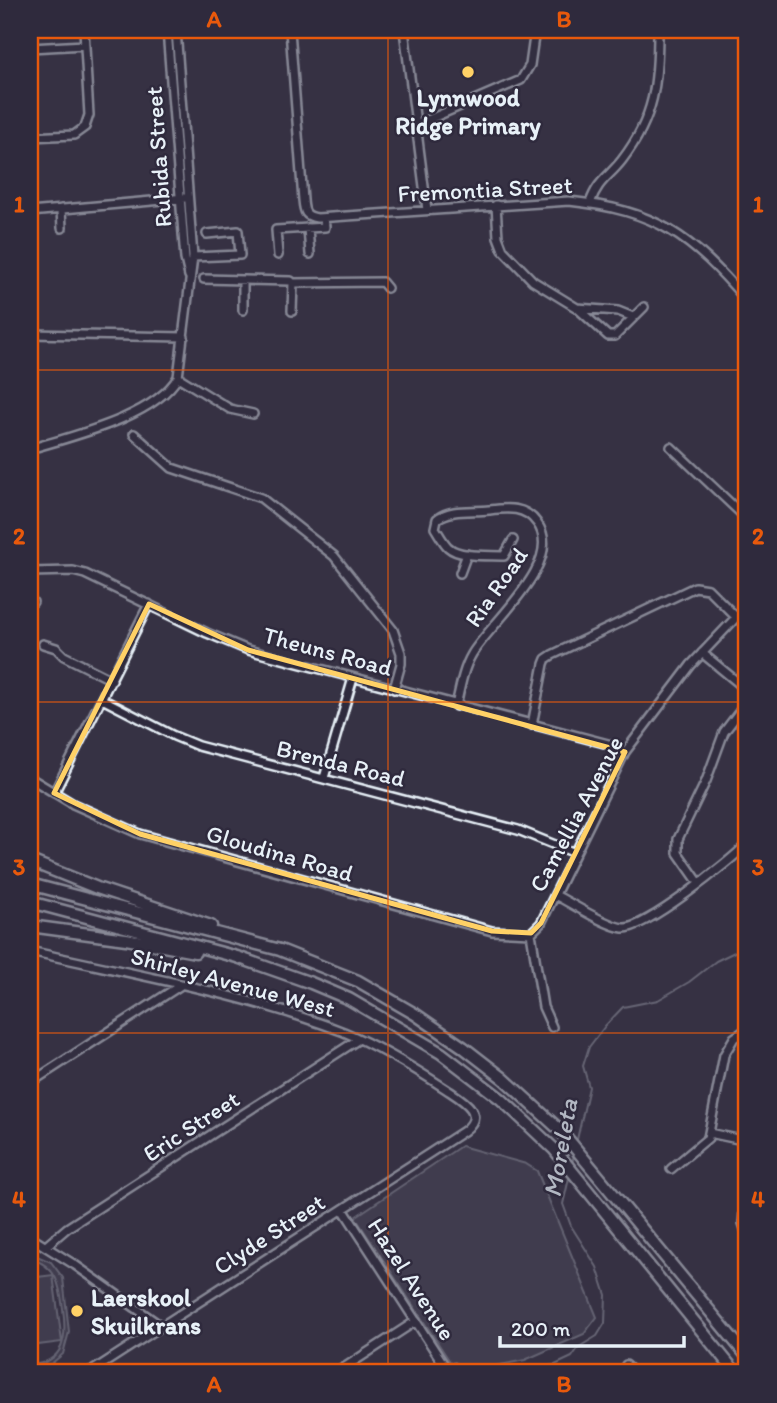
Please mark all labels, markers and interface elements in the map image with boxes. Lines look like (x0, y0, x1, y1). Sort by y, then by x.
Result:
text: A (206, 5, 222, 33)
text: B (557, 5, 572, 33)
marker: Lynnwood Ridge Primary (460, 64, 476, 80)
place label: Lynnwood Ridge Primary (395, 83, 541, 141)
street label: Rubida Street (139, 86, 177, 228)
street label: Fremontia Street (397, 170, 573, 208)
text: 1 (14, 190, 25, 218)
text: 1 (753, 190, 764, 218)
text: 2 (13, 522, 26, 550)
text: 2 (752, 522, 765, 550)
street label: Ria Road (458, 542, 534, 632)
street label: Theuns Road (260, 620, 396, 682)
street label: Camellia Avenue (523, 731, 629, 897)
street label: Brenda Road (273, 733, 409, 793)
street label: Gloudina Road (203, 818, 357, 888)
text: 3 (13, 853, 26, 881)
text: 3 (752, 853, 765, 881)
street label: Shirley Avenue West (128, 941, 338, 1023)
street label: Eric Street (137, 1084, 245, 1168)
water label: Moreleta (536, 1096, 584, 1200)
text: 4 (12, 1185, 26, 1213)
text: 4 (751, 1185, 765, 1213)
street label: Clyde Street (208, 1187, 330, 1281)
street label: Hazel Avenue (362, 1212, 462, 1346)
place label: Laerskool Skuilkrans (91, 1283, 201, 1340)
marker: Laerskool Skuilkrans (69, 1303, 85, 1319)
scale bar (500, 1305, 684, 1349)
text: 200 m (511, 1316, 571, 1341)
text: A (206, 1370, 222, 1398)
text: B (557, 1370, 572, 1398)

